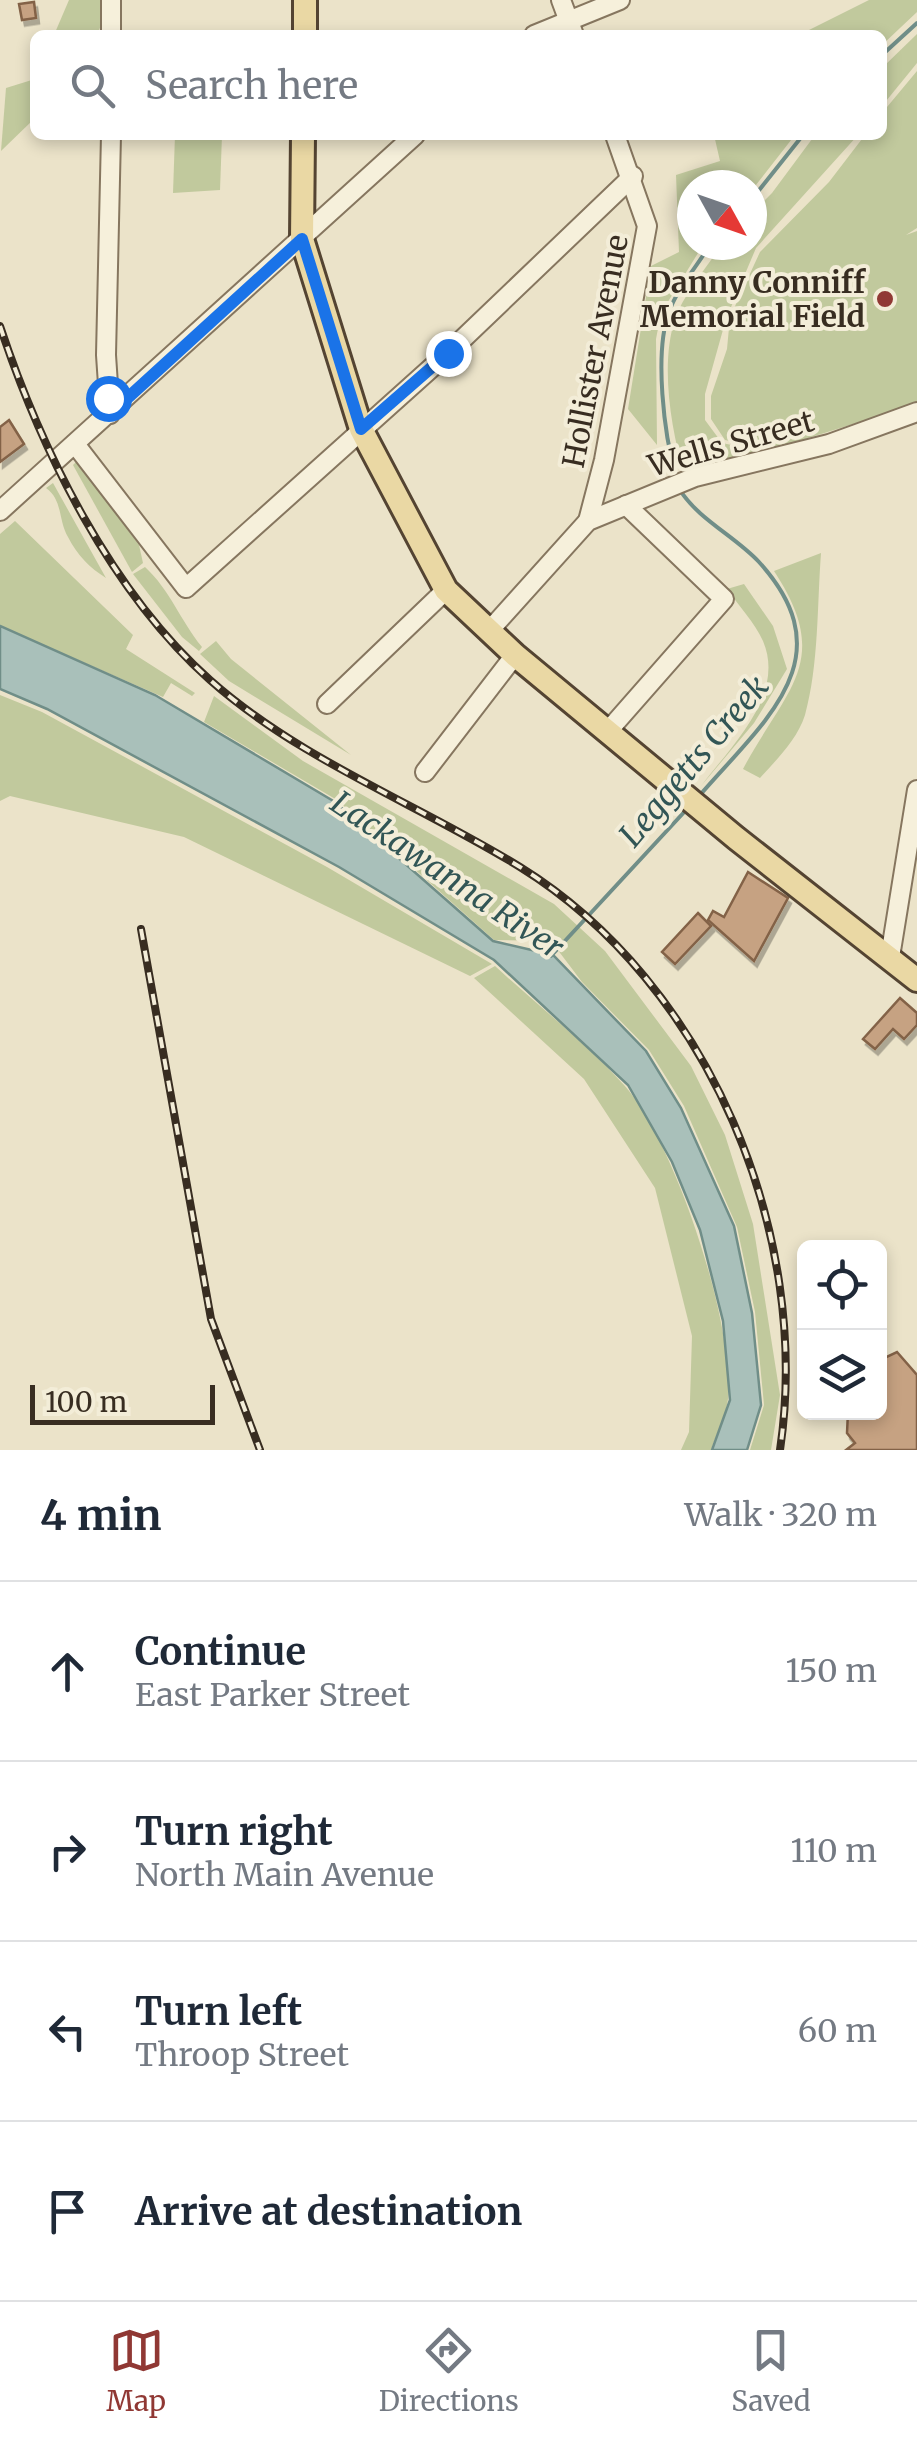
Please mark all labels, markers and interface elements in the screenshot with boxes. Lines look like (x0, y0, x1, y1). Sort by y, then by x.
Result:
search box (30, 30, 887, 140)
icon: search (65, 58, 120, 113)
text: Search here (145, 62, 358, 109)
north arrow (677, 170, 767, 260)
street label: Hollister Avenue (554, 231, 636, 471)
place label: Danny Conniff Memorial Field (640, 263, 866, 335)
marker: Danny Conniff Memorial Field (874, 288, 896, 310)
route end (426, 331, 472, 377)
route start (86, 376, 132, 422)
street label: Wells Street (643, 401, 818, 485)
water label: Leggetts Creek (611, 667, 777, 855)
water label: Lackawanna River (323, 783, 572, 968)
map controls (797, 1240, 887, 1420)
button: locate (797, 1240, 887, 1330)
button: layers (797, 1330, 887, 1420)
scale bar (30, 1380, 215, 1424)
text: 100 m (45, 1384, 127, 1420)
text: 4 min (40, 1489, 162, 1541)
text: Walk · 320 m (684, 1495, 877, 1535)
text: Continue (135, 1628, 306, 1675)
icon: ahead (40, 1644, 95, 1699)
text: 150 m (785, 1651, 877, 1691)
text: East Parker Street (135, 1675, 410, 1715)
text: Turn right (135, 1808, 333, 1855)
icon: right (40, 1824, 95, 1879)
text: 110 m (790, 1831, 877, 1871)
text: North Main Avenue (135, 1855, 434, 1895)
text: Turn left (135, 1988, 302, 2035)
icon: left (40, 2004, 95, 2059)
text: 60 m (798, 2011, 877, 2051)
text: Throop Street (135, 2035, 349, 2075)
icon: arrive (40, 2184, 95, 2239)
text: Arrive at destination (135, 2188, 522, 2235)
tab: Map (106, 2323, 166, 2419)
tab: Directions (379, 2323, 519, 2419)
tab: Saved (731, 2323, 811, 2419)

